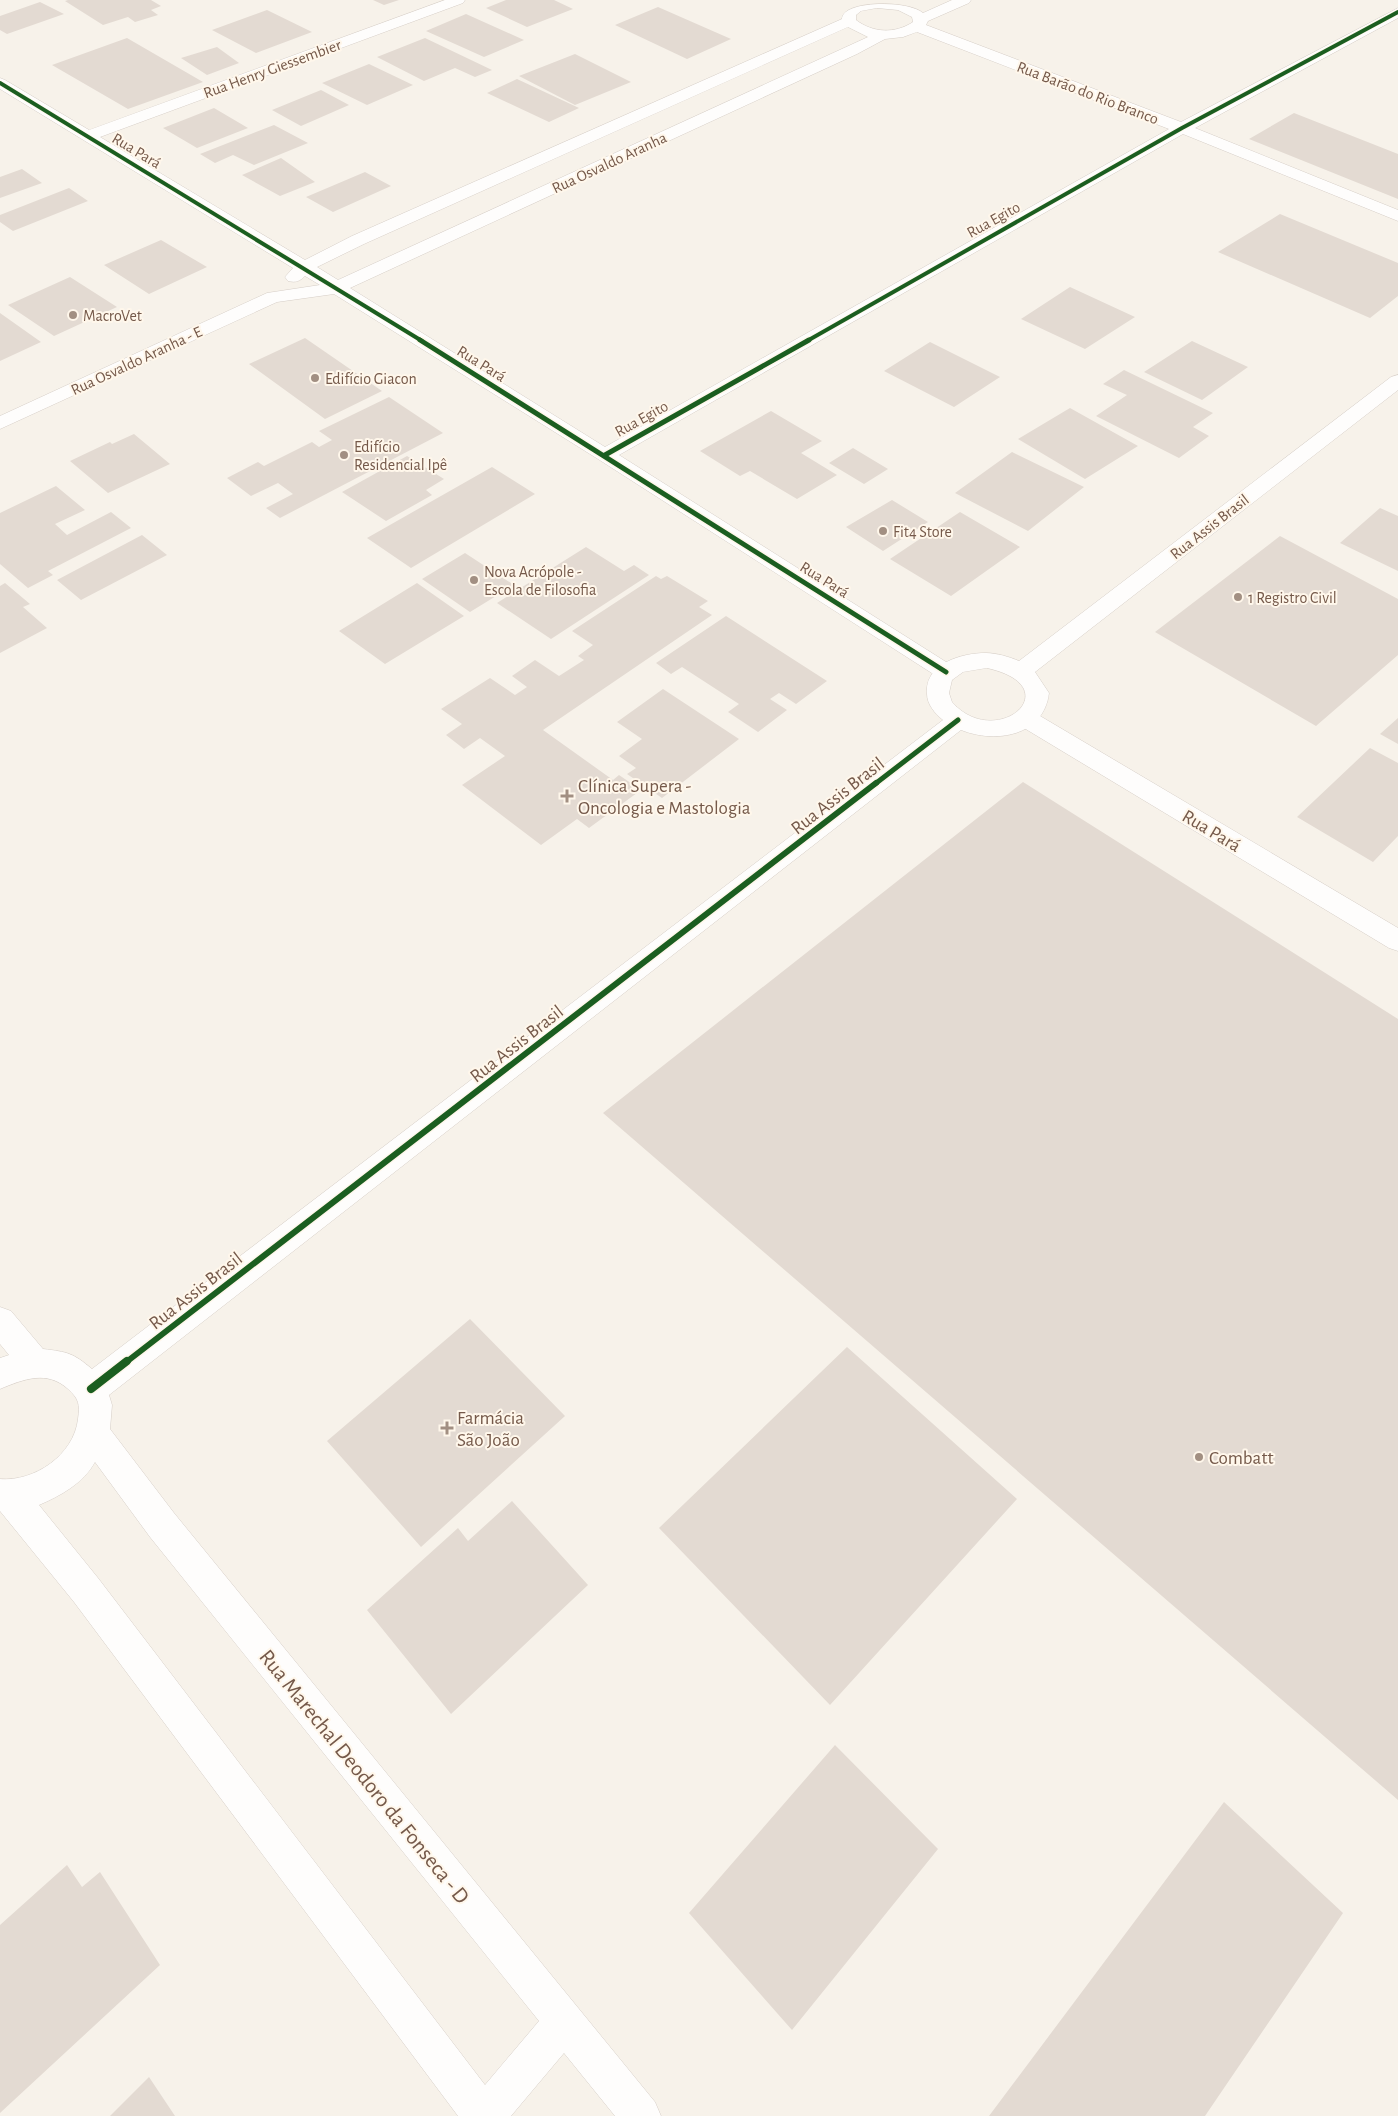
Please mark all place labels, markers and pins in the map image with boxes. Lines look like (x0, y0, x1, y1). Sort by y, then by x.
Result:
place label: MacroVet (83, 308, 142, 324)
marker: MacroVet (67, 309, 79, 321)
place label: Edifício Giacon (325, 371, 417, 387)
marker: Edifício Giacon (309, 372, 321, 384)
place label: Edifício Residencial Ipê (354, 439, 447, 473)
marker: Edifício Residencial Ipê (338, 449, 350, 461)
place label: Fit4 Store (893, 524, 952, 540)
marker: Fit4 Store (877, 525, 889, 537)
place label: Nova Acrópole - Escola de Filosofia (484, 564, 596, 598)
marker: Nova Acrópole - Escola de Filosofia (468, 574, 480, 586)
place label: 1 Registro Civil (1248, 590, 1337, 606)
marker: 1 Registro Civil (1232, 591, 1244, 603)
place label: Clínica Supera - Oncologia e Mastologia (578, 777, 751, 818)
marker: Clínica Supera - Oncologia e Mastologia (560, 789, 574, 803)
place label: Farmácia São João (457, 1409, 524, 1450)
marker: Farmácia São João (441, 1422, 453, 1434)
place label: Combatt (1209, 1449, 1274, 1468)
marker: Combatt (1193, 1451, 1205, 1463)

